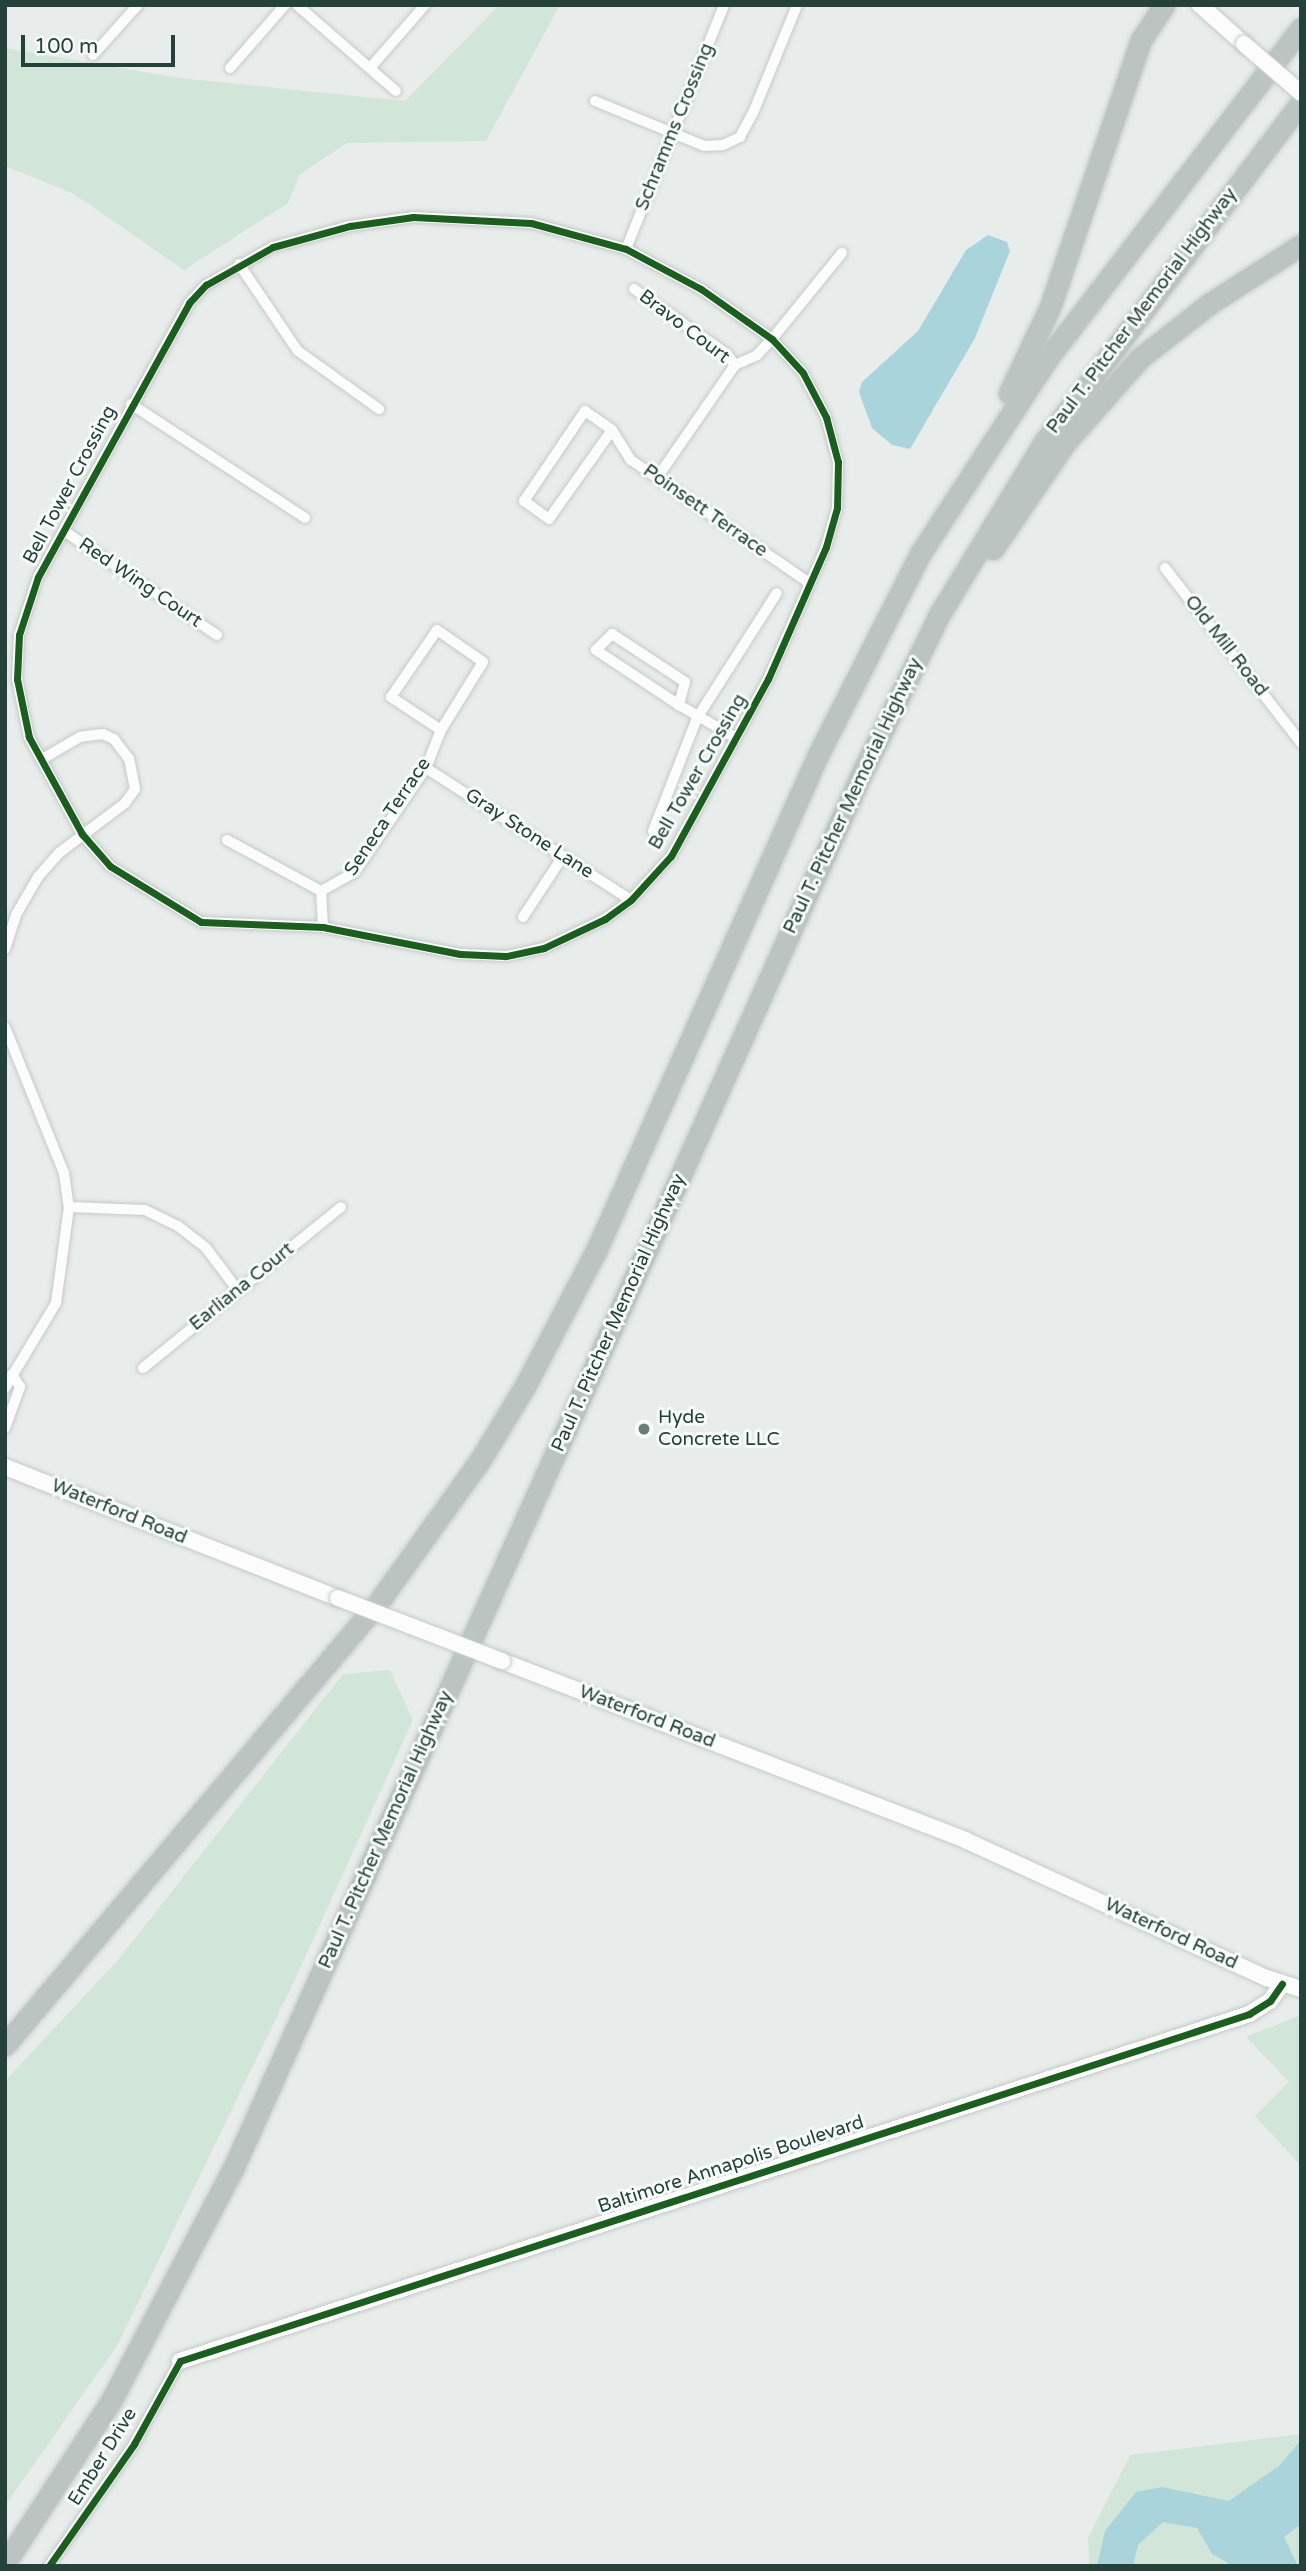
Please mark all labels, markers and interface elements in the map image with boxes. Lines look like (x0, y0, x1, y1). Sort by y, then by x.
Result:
scale bar (24, 21, 178, 65)
text: 100 m (34, 34, 98, 59)
street label: Schramms Crossing (631, 40, 719, 214)
street label: Paul T. Pitcher Memorial Highway (1042, 184, 1242, 438)
street label: Bravo Court (634, 285, 734, 369)
street label: Bell Tower Crossing (19, 402, 121, 568)
street label: Poinsett Terrace (638, 460, 772, 562)
street label: Red Wing Court (74, 533, 206, 633)
street label: Old Mill Road (1179, 591, 1273, 701)
street label: Paul T. Pitcher Memorial Highway (779, 654, 927, 938)
street label: Bell Tower Crossing (644, 690, 752, 854)
street label: Seneca Terrace (340, 754, 436, 880)
street label: Gray Stone Lane (461, 784, 597, 884)
street label: Paul T. Pitcher Memorial Highway (547, 1170, 691, 1456)
street label: Earliana Court (185, 1238, 299, 1336)
place label: Hyde Concrete LLC (658, 1407, 780, 1451)
marker: Hyde Concrete LLC (636, 1421, 652, 1437)
street label: Waterford Road (48, 1474, 190, 1550)
street label: Waterford Road (576, 1681, 718, 1753)
street label: Paul T. Pitcher Memorial Highway (314, 1687, 458, 1973)
street label: Waterford Road (1101, 1893, 1241, 1975)
street label: Baltimore Annapolis Boulevard (595, 2111, 867, 2219)
street label: Ember Drive (64, 2404, 142, 2510)

